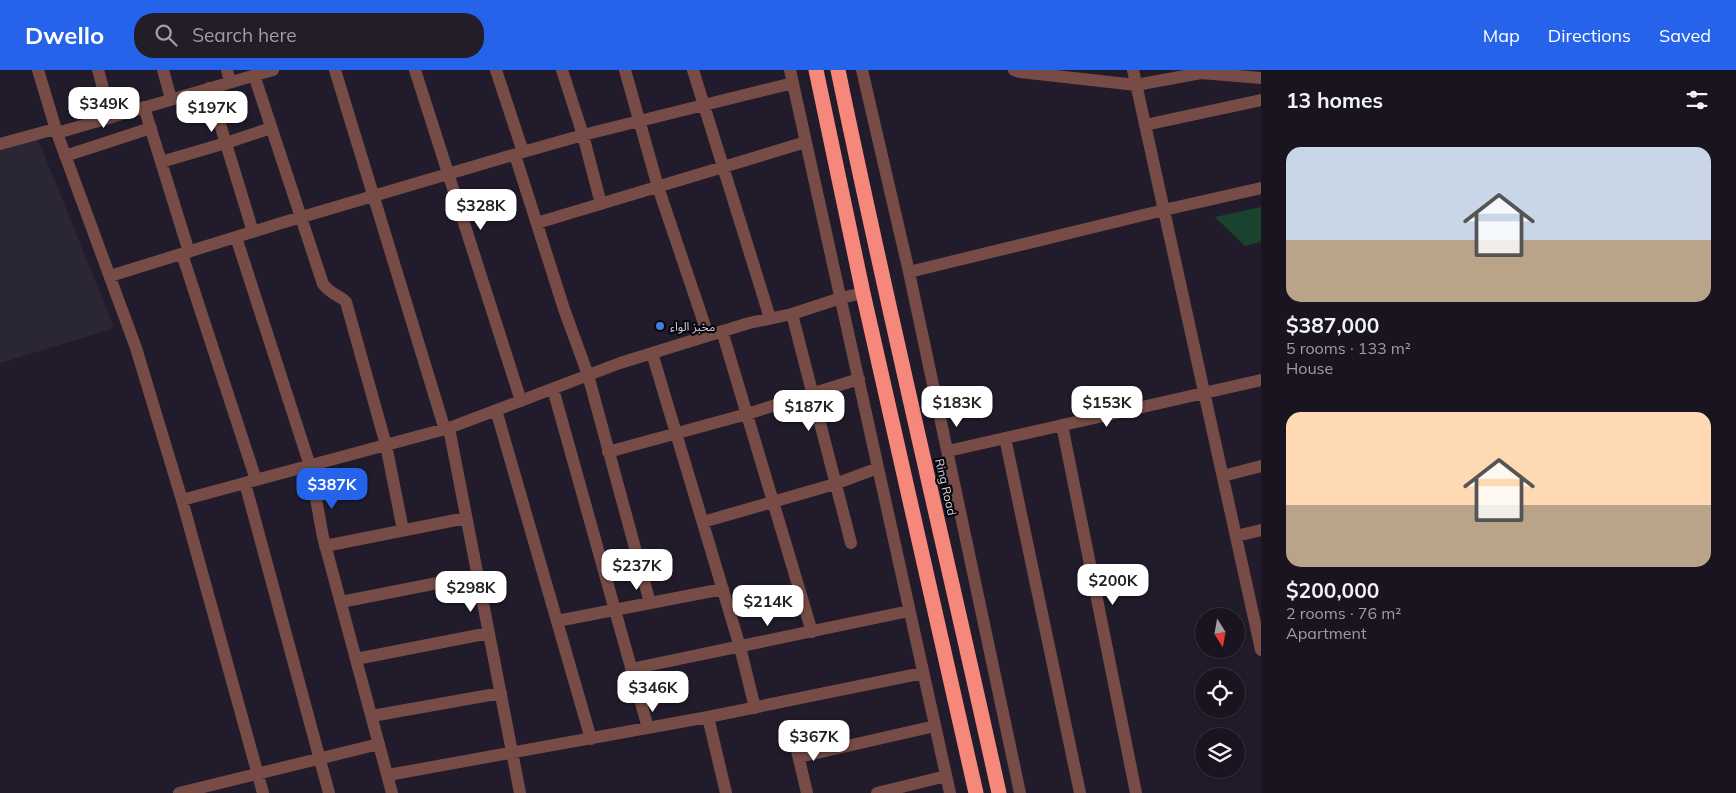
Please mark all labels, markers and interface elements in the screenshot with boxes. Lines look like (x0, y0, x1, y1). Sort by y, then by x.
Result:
search box (134, 13, 484, 58)
text: Dwello (25, 20, 104, 50)
icon: search (152, 21, 180, 49)
text: Search here (192, 23, 297, 47)
text: Map (1483, 24, 1520, 47)
text: Directions (1548, 24, 1631, 47)
text: Saved (1659, 24, 1711, 47)
icon: filters (1683, 86, 1711, 114)
pin: $349K (69, 87, 139, 129)
text: 13 homes (1286, 87, 1383, 113)
pin: $197K (177, 90, 247, 133)
text: $349K (79, 93, 129, 113)
text: $197K (187, 97, 237, 117)
icon: home (1454, 180, 1544, 270)
pin: $328K (446, 189, 516, 231)
text: $328K (456, 195, 506, 215)
text: $387,000 (1286, 312, 1379, 338)
place label: مخبز الواء (670, 319, 715, 334)
marker: مخبز الواء (654, 320, 666, 332)
text: 5 rooms · 133 m² (1286, 338, 1411, 358)
text: House (1286, 358, 1333, 378)
pin: $183K (922, 386, 992, 428)
pin: $153K (1072, 386, 1142, 428)
pin: $187K (774, 390, 844, 432)
text: $183K (932, 392, 982, 412)
text: $153K (1082, 392, 1132, 412)
text: $187K (784, 396, 834, 416)
icon: home (1454, 445, 1544, 535)
street label: Ring Road (932, 457, 960, 517)
pin: $387K (297, 468, 367, 510)
text: $387K (307, 474, 357, 494)
pin: $237K (602, 548, 672, 591)
text: $237K (612, 555, 662, 575)
pin: $200K (1078, 564, 1148, 606)
pin: $298K (436, 570, 506, 613)
text: $200K (1088, 570, 1138, 590)
text: $298K (446, 577, 496, 597)
text: $200,000 (1286, 577, 1379, 603)
pin: $214K (733, 584, 803, 627)
text: $214K (743, 591, 793, 611)
text: 2 rooms · 76 m² (1286, 603, 1401, 623)
north arrow (1195, 608, 1245, 658)
map controls (1195, 608, 1245, 778)
text: Apartment (1286, 623, 1367, 643)
button: locate (1195, 668, 1245, 718)
pin: $346K (618, 670, 688, 713)
text: $346K (628, 677, 678, 697)
pin: $367K (779, 720, 849, 762)
text: $367K (789, 726, 839, 746)
button: layers (1195, 728, 1245, 778)

